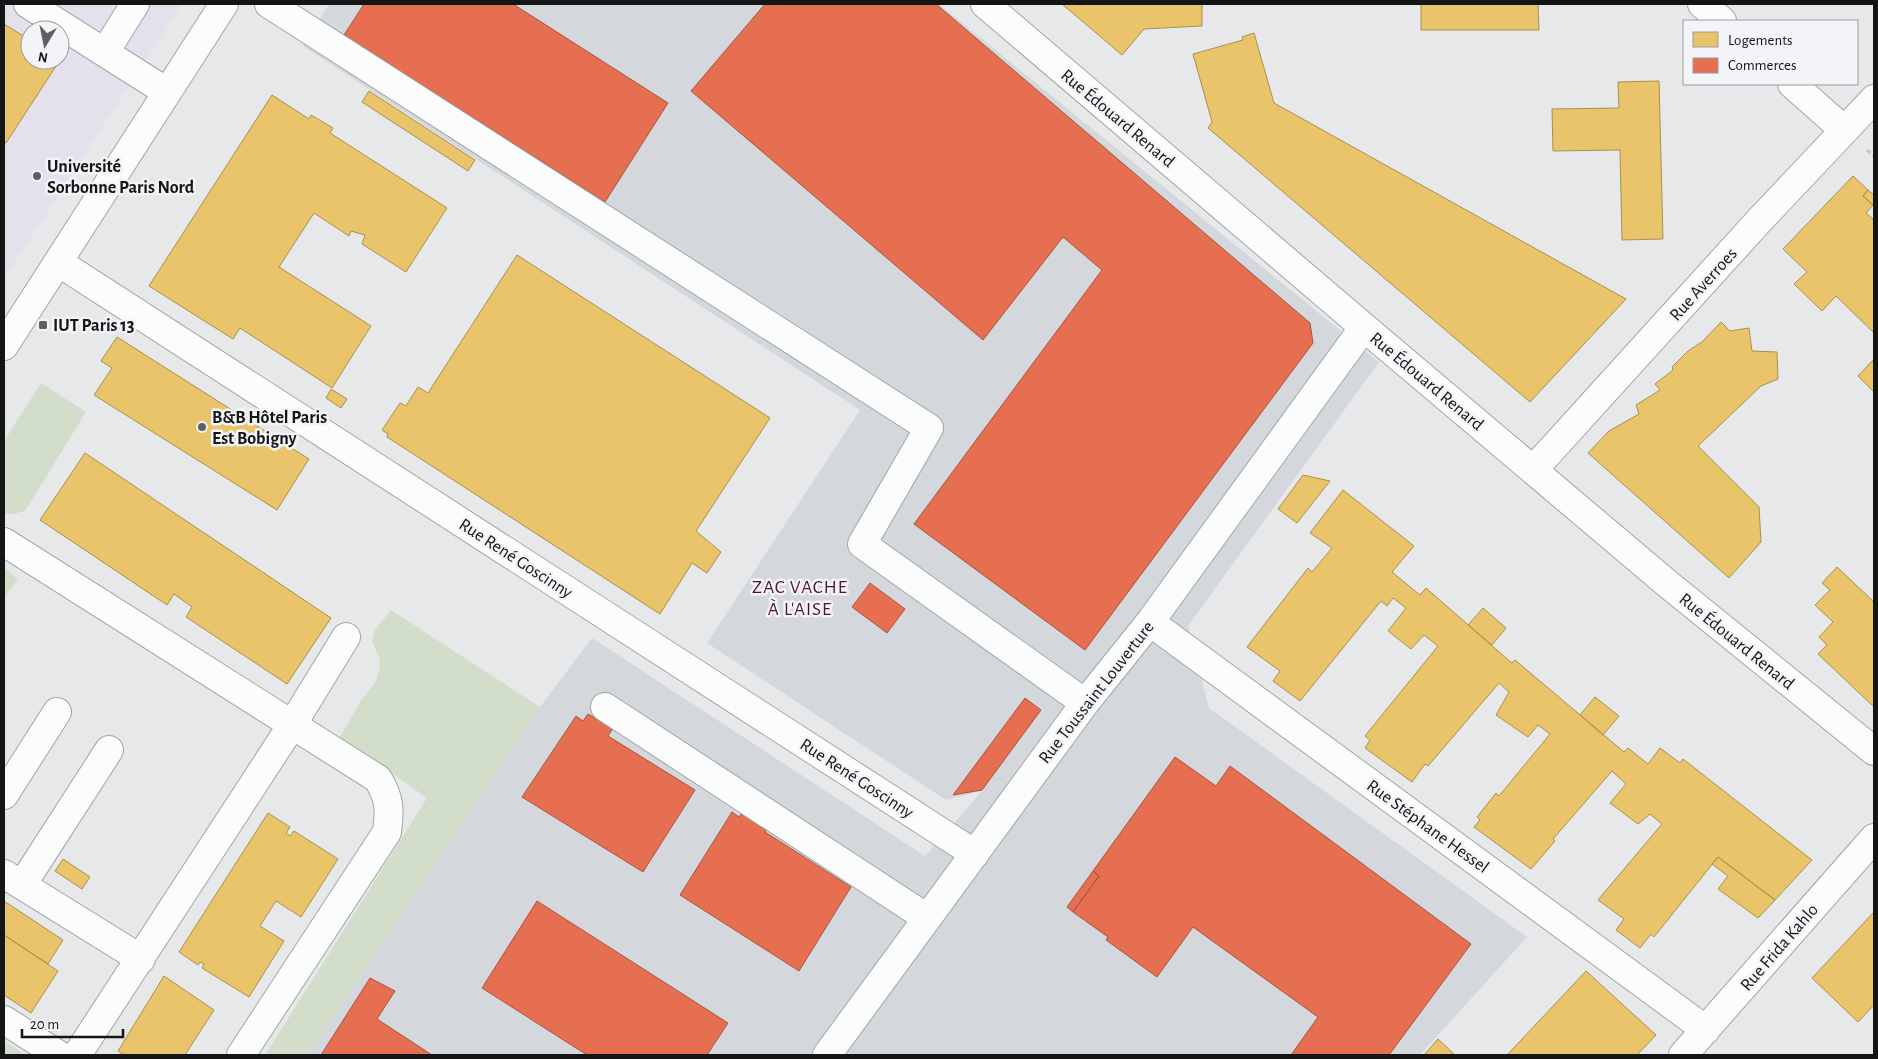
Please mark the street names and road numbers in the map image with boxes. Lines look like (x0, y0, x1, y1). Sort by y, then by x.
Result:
street label: Rue Édouard Renard (1057, 64, 1179, 171)
street label: Rue Averroes (1667, 245, 1741, 325)
street label: Rue Édouard Renard (1366, 327, 1488, 434)
street label: Rue René Goscinny (456, 516, 576, 602)
street label: Rue Édouard Renard (1676, 588, 1799, 693)
street label: Rue Toussaint Louverture (1036, 618, 1158, 767)
street label: Rue René Goscinny (797, 736, 917, 822)
street label: Rue Stéphane Hessel (1363, 777, 1492, 877)
street label: Rue Frida Kahlo (1737, 901, 1822, 995)

